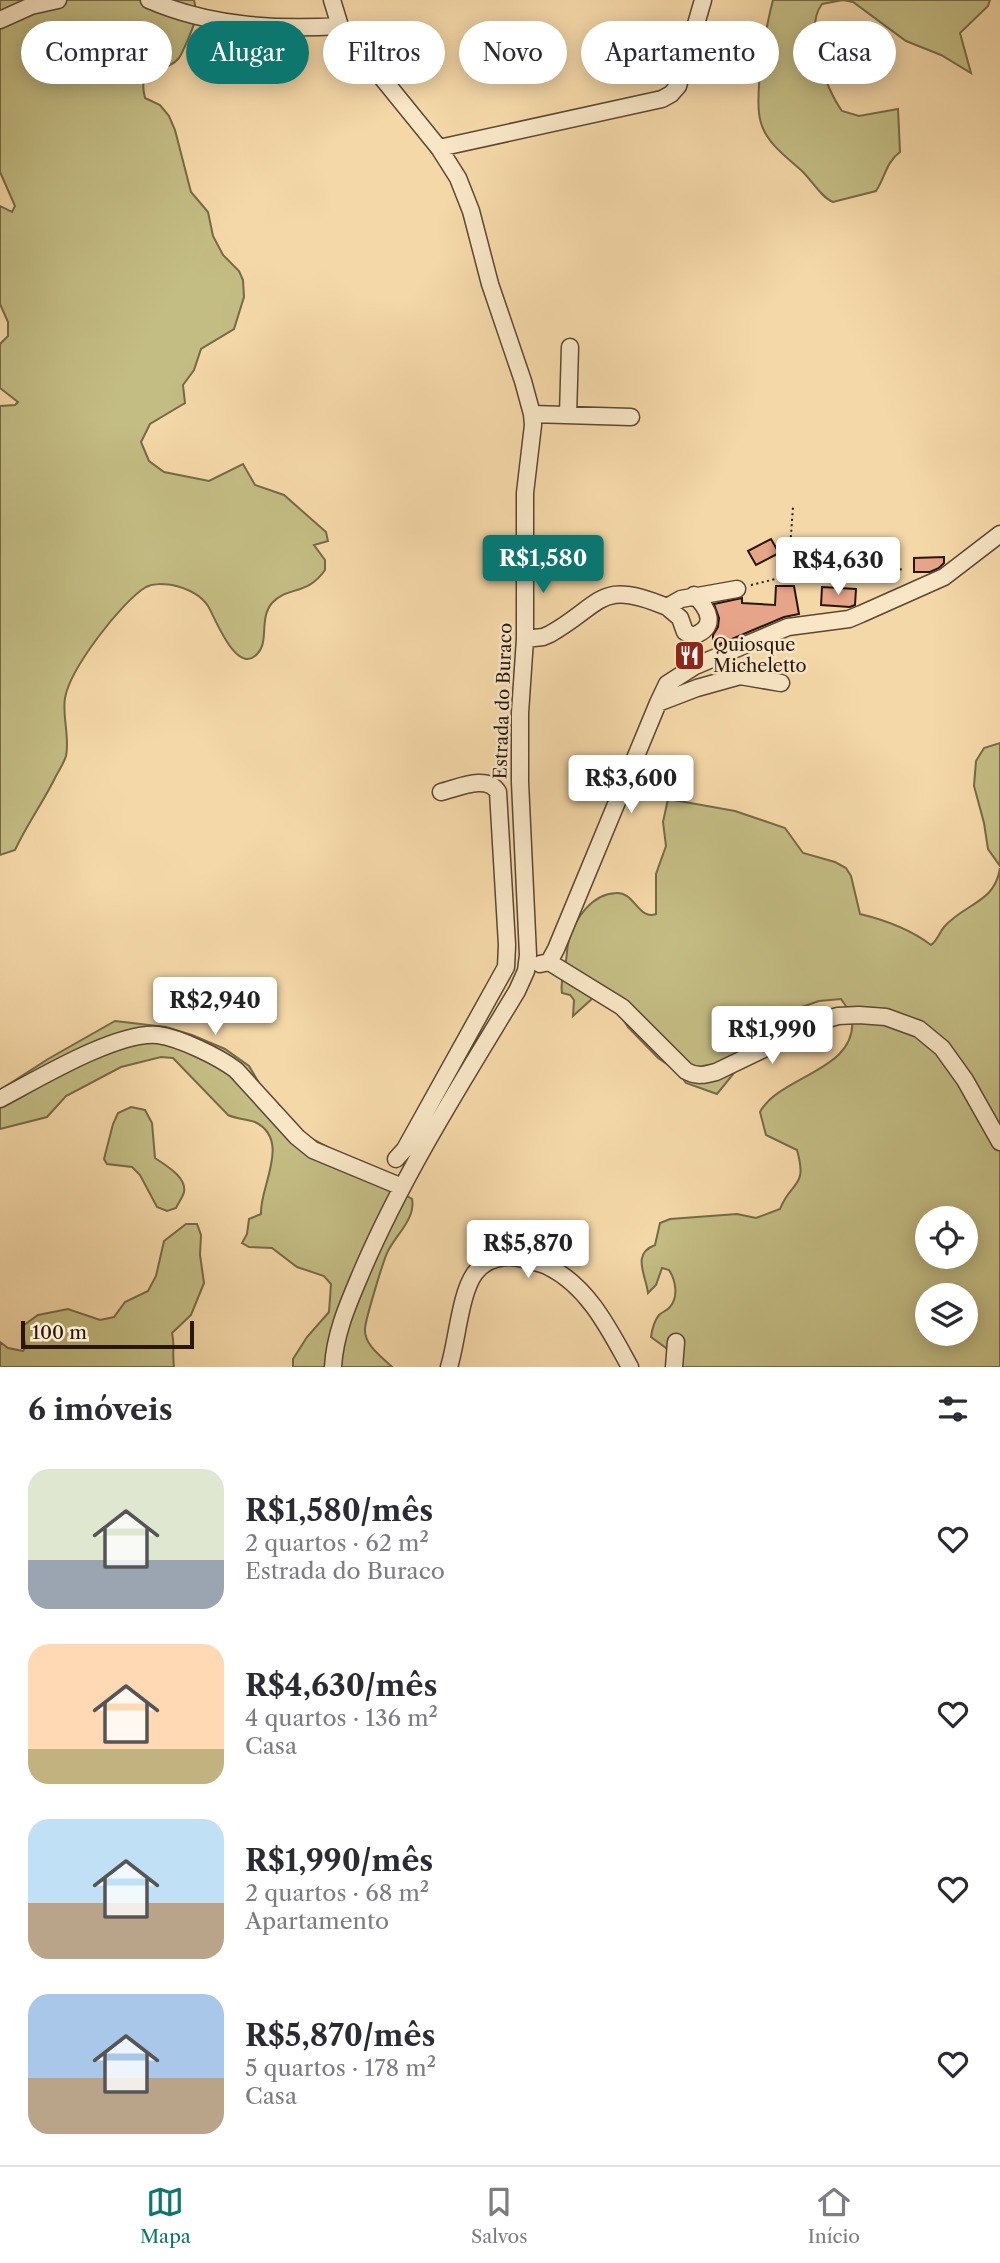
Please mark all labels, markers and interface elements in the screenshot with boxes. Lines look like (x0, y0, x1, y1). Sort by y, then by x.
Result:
chip: Comprar (21, 21, 172, 84)
chip: Alugar (186, 21, 309, 84)
chip: Filtros (323, 21, 445, 84)
chip: Novo (459, 21, 567, 84)
chip: Apartamento (581, 21, 779, 84)
chip: Casa (793, 21, 896, 84)
pin: R$1,580 (478, 536, 608, 595)
pin: R$4,630 (773, 538, 903, 597)
text: R$1,580 (499, 544, 587, 572)
text: R$4,630 (792, 546, 884, 574)
street label: Estrada do Buraco (489, 622, 517, 780)
place label: Quiosque Micheletto (713, 634, 807, 677)
restaurant icon: Quiosque Micheletto (673, 638, 707, 672)
pin: R$3,600 (566, 756, 696, 815)
text: R$3,600 (585, 764, 677, 792)
pin: R$2,940 (150, 978, 280, 1037)
text: R$2,940 (169, 986, 261, 1014)
pin: R$1,990 (707, 1006, 837, 1066)
text: R$1,990 (728, 1015, 816, 1043)
map controls (915, 1206, 978, 1346)
button: locate (915, 1206, 978, 1269)
pin: R$5,870 (463, 1220, 593, 1280)
text: R$5,870 (483, 1229, 573, 1257)
button: layers (915, 1283, 978, 1346)
scale bar (21, 1318, 194, 1350)
text: 100 m (32, 1321, 87, 1344)
icon: filters (934, 1390, 972, 1428)
text: 6 imóveis (28, 1391, 173, 1428)
text: R$1,580/mês (245, 1492, 433, 1529)
icon: home (84, 1497, 168, 1581)
icon: heart (934, 1520, 972, 1558)
text: 2 quartos · 62 m² (245, 1529, 429, 1557)
text: Estrada do Buraco (245, 1557, 445, 1585)
text: R$4,630/mês (245, 1667, 437, 1704)
icon: home (84, 1672, 168, 1756)
icon: heart (934, 1695, 972, 1733)
text: 4 quartos · 136 m² (245, 1704, 438, 1732)
text: Casa (245, 1732, 297, 1760)
text: R$1,990/mês (245, 1842, 433, 1879)
icon: home (84, 1847, 168, 1931)
icon: heart (934, 1870, 972, 1908)
text: 2 quartos · 68 m² (245, 1879, 429, 1907)
text: Apartamento (245, 1907, 389, 1935)
text: R$5,870/mês (245, 2017, 435, 2054)
icon: home (84, 2022, 168, 2106)
icon: heart (934, 2045, 972, 2083)
text: 5 quartos · 178 m² (245, 2054, 436, 2082)
text: Casa (245, 2082, 297, 2110)
tab: Mapa (140, 2183, 191, 2248)
tab: Salvos (471, 2183, 527, 2248)
tab: Início (808, 2183, 860, 2248)

